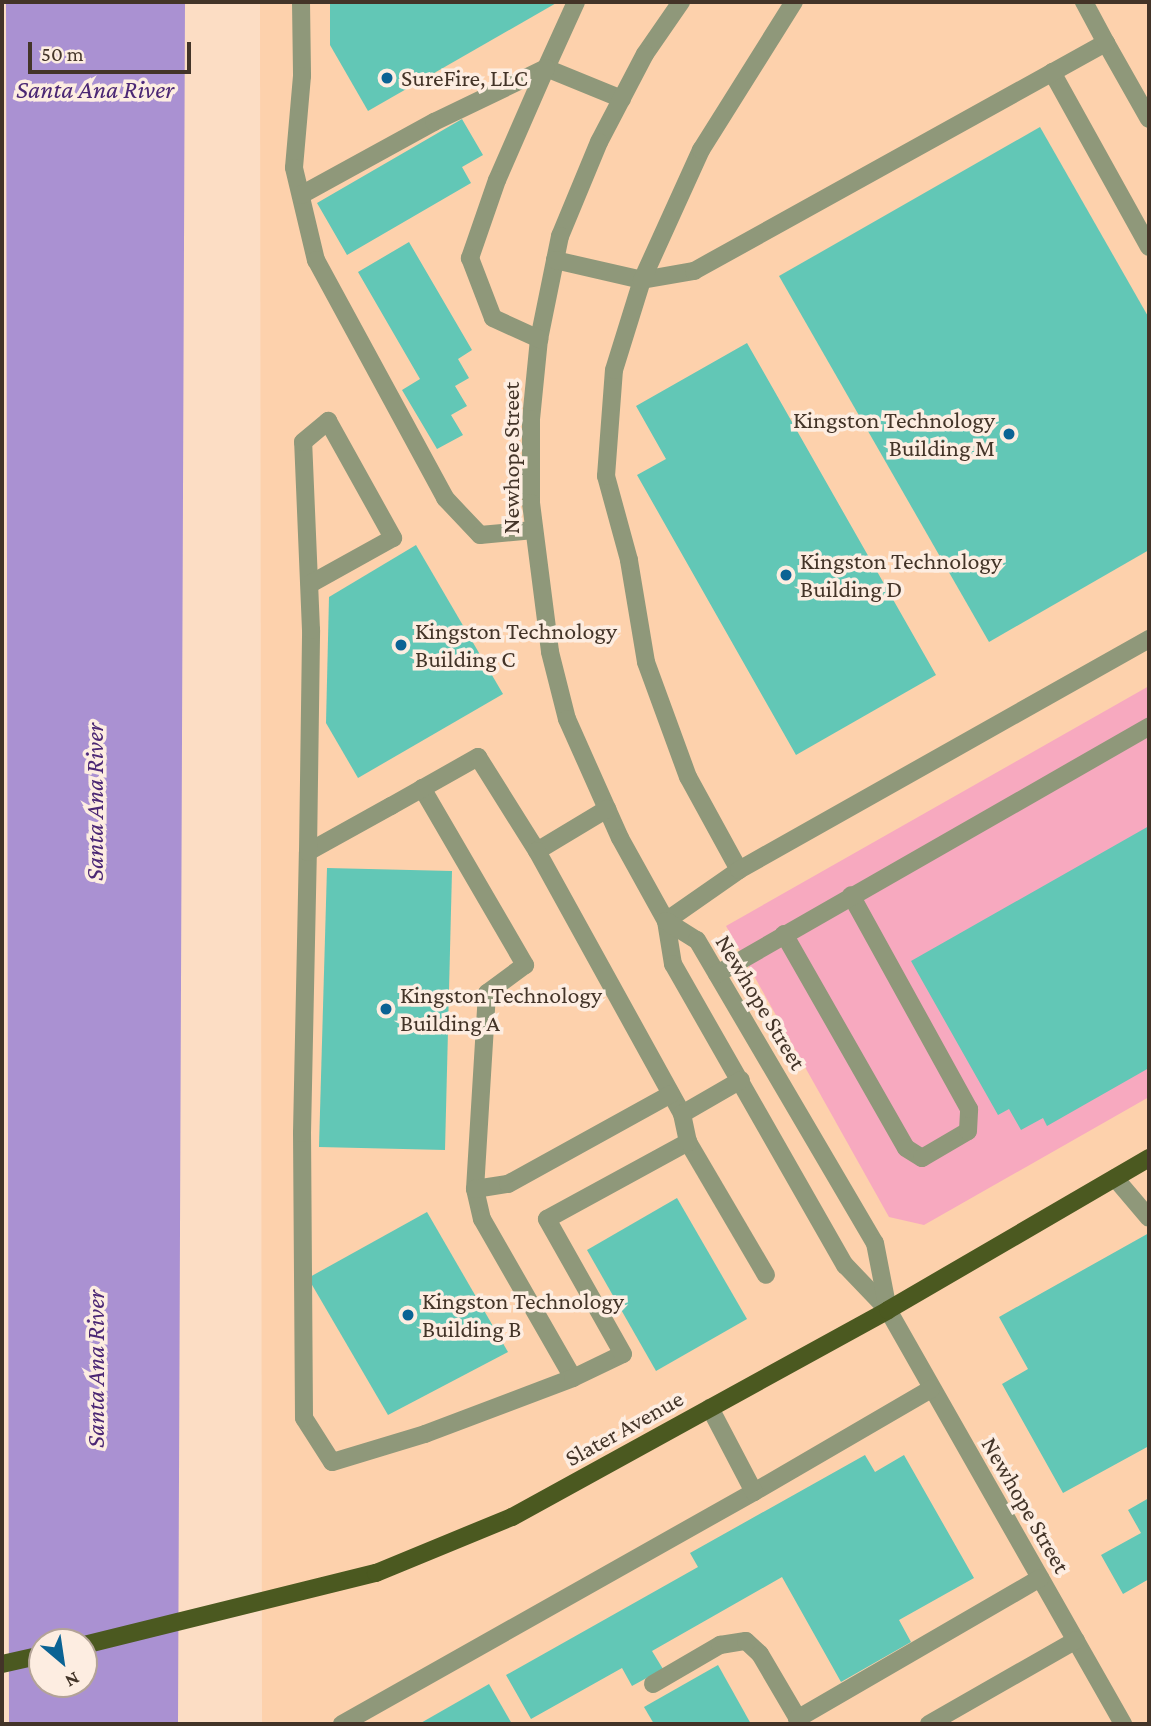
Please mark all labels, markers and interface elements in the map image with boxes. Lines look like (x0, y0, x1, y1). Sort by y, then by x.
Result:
scale bar (32, 28, 194, 72)
text: 50 m (41, 42, 84, 66)
place label: SureFire, LLC (401, 64, 528, 92)
marker: SureFire, LLC (379, 70, 395, 86)
water label: Santa Ana River (16, 74, 174, 106)
street label: Newhope Street (497, 382, 525, 534)
place label: Kingston Technology Building M (793, 406, 995, 462)
marker: Kingston Technology Building M (1001, 426, 1017, 442)
place label: Kingston Technology Building D (800, 547, 1002, 603)
marker: Kingston Technology Building D (778, 567, 794, 583)
place label: Kingston Technology Building C (415, 617, 617, 673)
marker: Kingston Technology Building C (393, 637, 409, 653)
water label: Santa Ana River (79, 723, 111, 881)
street label: Newhope Street (709, 929, 813, 1075)
place label: Kingston Technology Building A (400, 981, 602, 1037)
marker: Kingston Technology Building A (378, 1001, 394, 1017)
place label: Kingston Technology Building B (422, 1287, 624, 1343)
water label: Santa Ana River (80, 1290, 112, 1448)
marker: Kingston Technology Building B (400, 1307, 416, 1323)
street label: Slater Avenue (560, 1384, 688, 1472)
street label: Newhope Street (975, 1432, 1077, 1578)
north arrow (28, 1628, 98, 1698)
text: N (62, 1668, 83, 1692)

